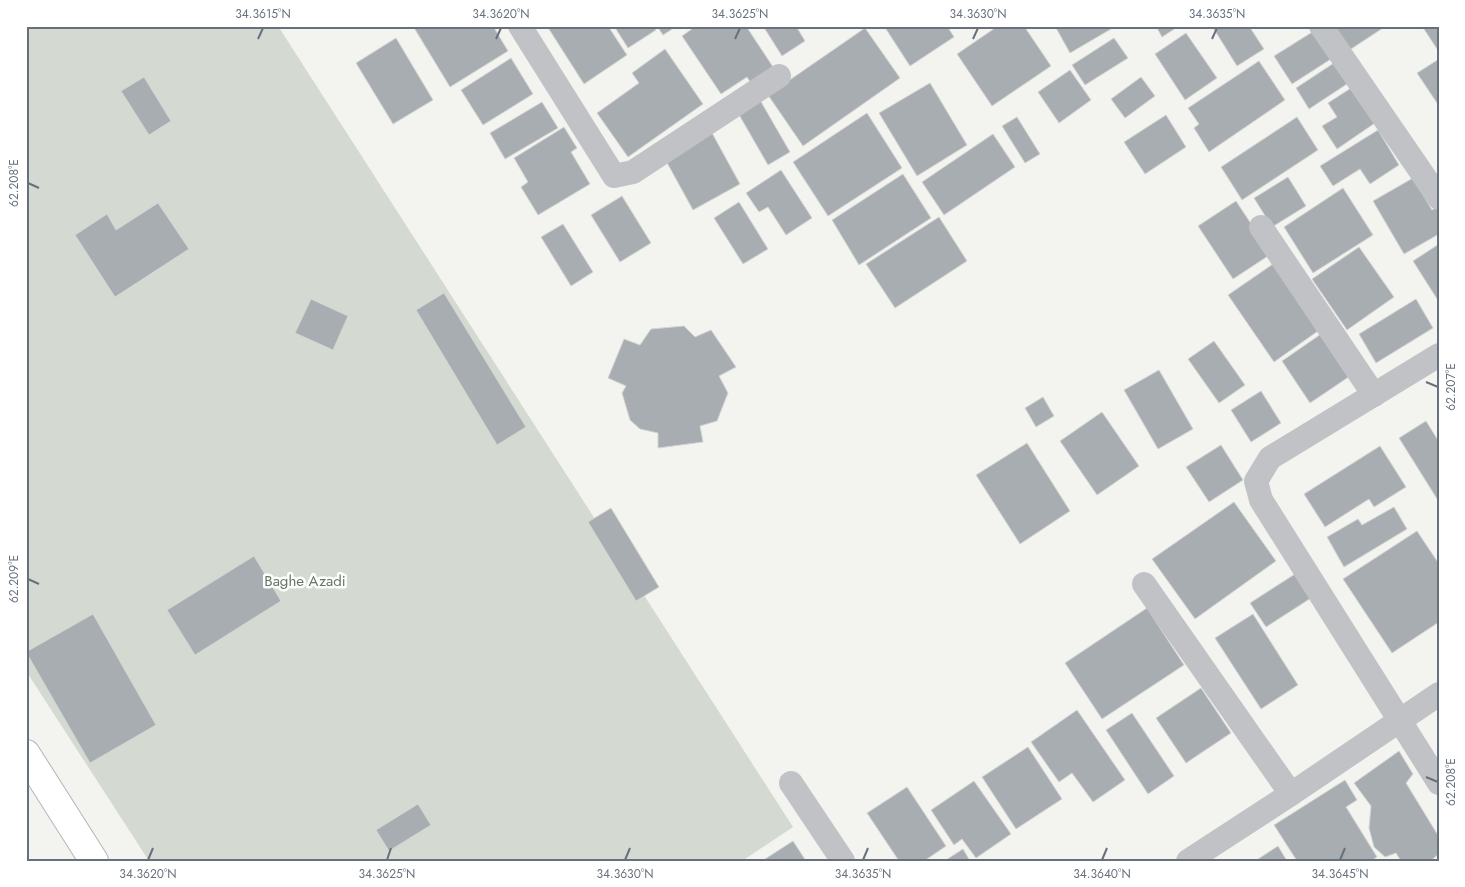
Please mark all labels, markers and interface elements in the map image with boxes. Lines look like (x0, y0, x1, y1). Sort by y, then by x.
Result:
text: 34.3615°N (235, 5, 291, 23)
text: 34.3620°N (472, 5, 530, 23)
text: 34.3625°N (712, 5, 768, 23)
text: 34.3630°N (949, 5, 1007, 23)
text: 34.3635°N (1189, 5, 1245, 23)
text: 62.208°E (5, 159, 23, 207)
text: 62.207°E (1442, 363, 1460, 411)
text: 62.209°E (5, 555, 23, 603)
park label: Baghe Azadi (264, 570, 346, 592)
text: 62.208°E (1442, 758, 1460, 806)
text: 34.3620°N (119, 865, 177, 883)
text: 34.3625°N (359, 865, 415, 883)
text: 34.3630°N (596, 865, 654, 883)
text: 34.3635°N (835, 865, 891, 883)
text: 34.3640°N (1073, 865, 1131, 883)
text: 34.3645°N (1311, 865, 1369, 883)

